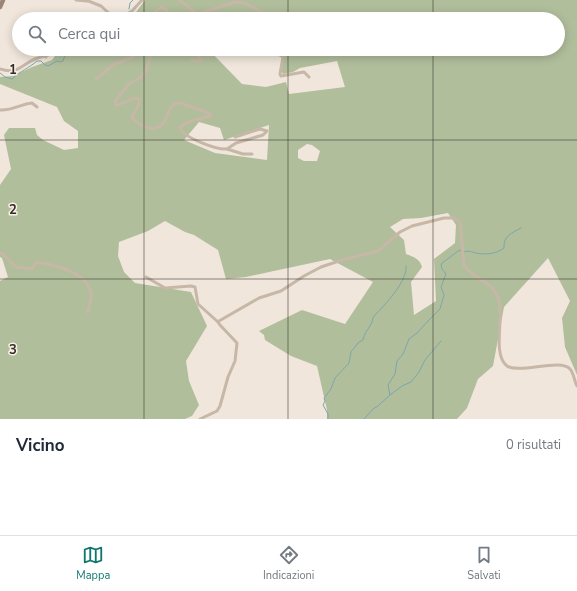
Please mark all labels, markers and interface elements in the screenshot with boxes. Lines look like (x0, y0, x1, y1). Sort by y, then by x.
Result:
search box (12, 12, 565, 56)
icon: search (26, 23, 48, 45)
text: Cerca qui (58, 24, 120, 44)
text: 1 (9, 61, 17, 79)
text: 2 (9, 201, 17, 219)
text: 3 (9, 341, 17, 359)
text: Vicino (16, 434, 65, 457)
text: 0 risultati (506, 436, 561, 454)
tab: Mappa (76, 544, 110, 583)
tab: Indicazioni (263, 544, 314, 583)
tab: Salvati (467, 544, 501, 583)

